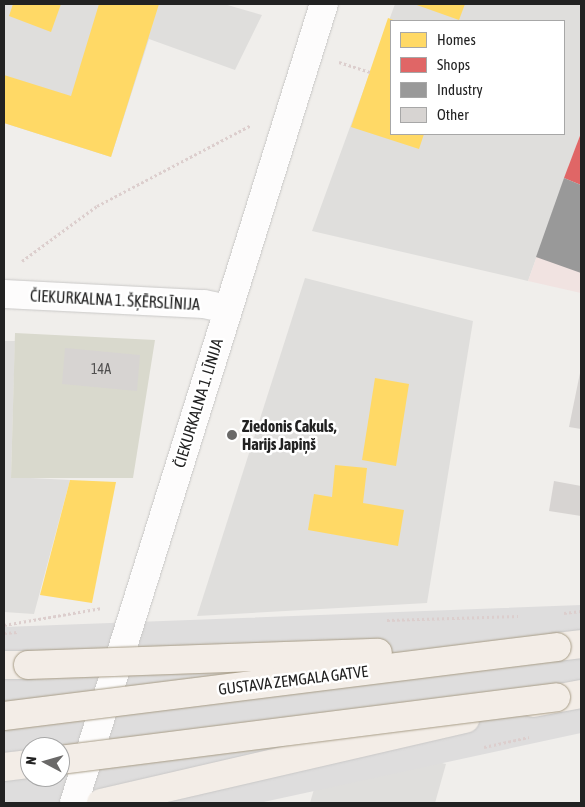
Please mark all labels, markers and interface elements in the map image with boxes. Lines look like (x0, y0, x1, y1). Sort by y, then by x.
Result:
legend (390, 20, 565, 135)
text: Homes (437, 31, 476, 48)
text: Shops (437, 56, 470, 73)
text: Industry (437, 81, 483, 98)
text: Other (437, 106, 469, 123)
street label: ČIEKURKALNA 1. ŠĶĒRSLĪNIJA (30, 286, 200, 314)
street label: ČIEKURKALNA 1. LĪNIJA (169, 336, 227, 470)
house number: 14A (91, 361, 111, 377)
place label: Ziedonis Cakuls, Harijs Japiņš (242, 416, 337, 454)
marker: Ziedonis Cakuls, Harijs Japiņš (226, 429, 238, 441)
street label: GUSTAVA ZEMGALA GATVE (217, 661, 369, 699)
north arrow (20, 737, 70, 787)
text: N (23, 756, 39, 765)

